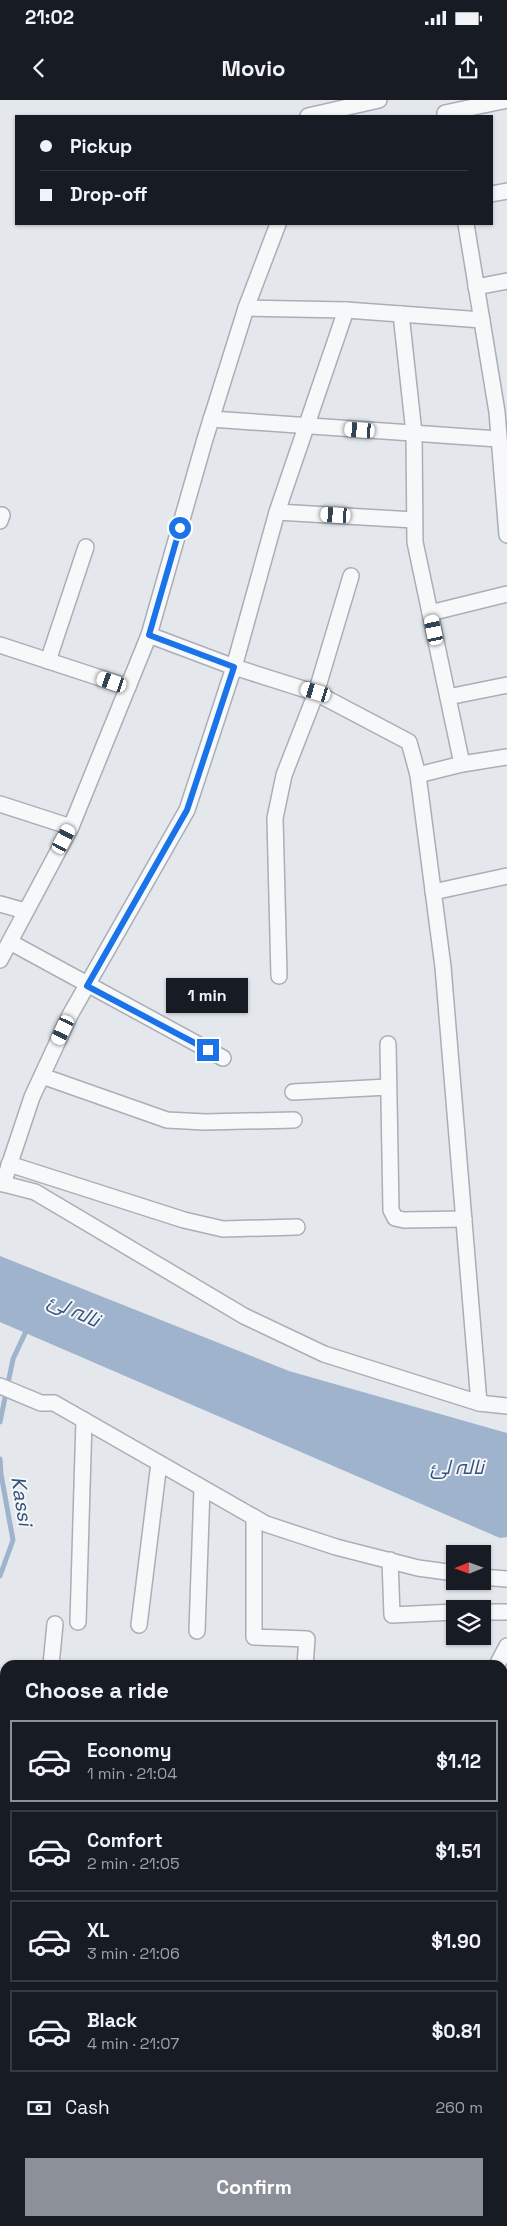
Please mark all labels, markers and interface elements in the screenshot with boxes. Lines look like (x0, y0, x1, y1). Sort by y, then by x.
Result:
text: 21:02 (25, 5, 74, 30)
icon: back (25, 54, 53, 82)
text: Movio (222, 54, 285, 82)
icon: share (454, 54, 482, 82)
text: Pickup (70, 134, 132, 159)
text: Drop-off (70, 182, 148, 207)
car (344, 421, 375, 439)
car (320, 507, 351, 523)
route start (169, 517, 191, 539)
car (423, 614, 444, 646)
car (95, 670, 128, 694)
car (299, 680, 332, 704)
car (50, 822, 77, 856)
callout: 1 min (167, 978, 249, 1012)
text: 1 min (187, 985, 227, 1006)
car (49, 1013, 76, 1047)
route end (197, 1039, 219, 1061)
water label: نالہ لئ (44, 1287, 106, 1334)
water label: نالہ لئ (430, 1454, 487, 1480)
water label: Kassi (5, 1474, 39, 1530)
north arrow (446, 1545, 491, 1590)
map controls (446, 1545, 491, 1645)
button: layers (446, 1600, 491, 1645)
text: Choose a ride (25, 1676, 169, 1704)
text: Economy (87, 1738, 171, 1763)
icon: car (27, 1739, 72, 1784)
text: $1.12 (436, 1749, 481, 1774)
text: 1 min · 21:04 (87, 1763, 177, 1784)
text: Comfort (87, 1828, 163, 1853)
icon: car (27, 1829, 72, 1874)
text: $1.51 (436, 1839, 481, 1864)
text: 2 min · 21:05 (87, 1853, 180, 1874)
text: XL (87, 1918, 110, 1943)
icon: car (27, 1919, 72, 1964)
text: $1.90 (431, 1929, 481, 1954)
text: 3 min · 21:06 (87, 1943, 180, 1964)
text: Black (87, 2008, 137, 2033)
icon: car (27, 2009, 72, 2054)
text: $0.81 (432, 2019, 481, 2044)
text: 4 min · 21:07 (87, 2033, 179, 2054)
icon: cash (25, 2094, 53, 2122)
text: Cash (65, 2095, 110, 2120)
text: 260 m (435, 2097, 483, 2118)
button: Confirm (25, 2158, 483, 2216)

